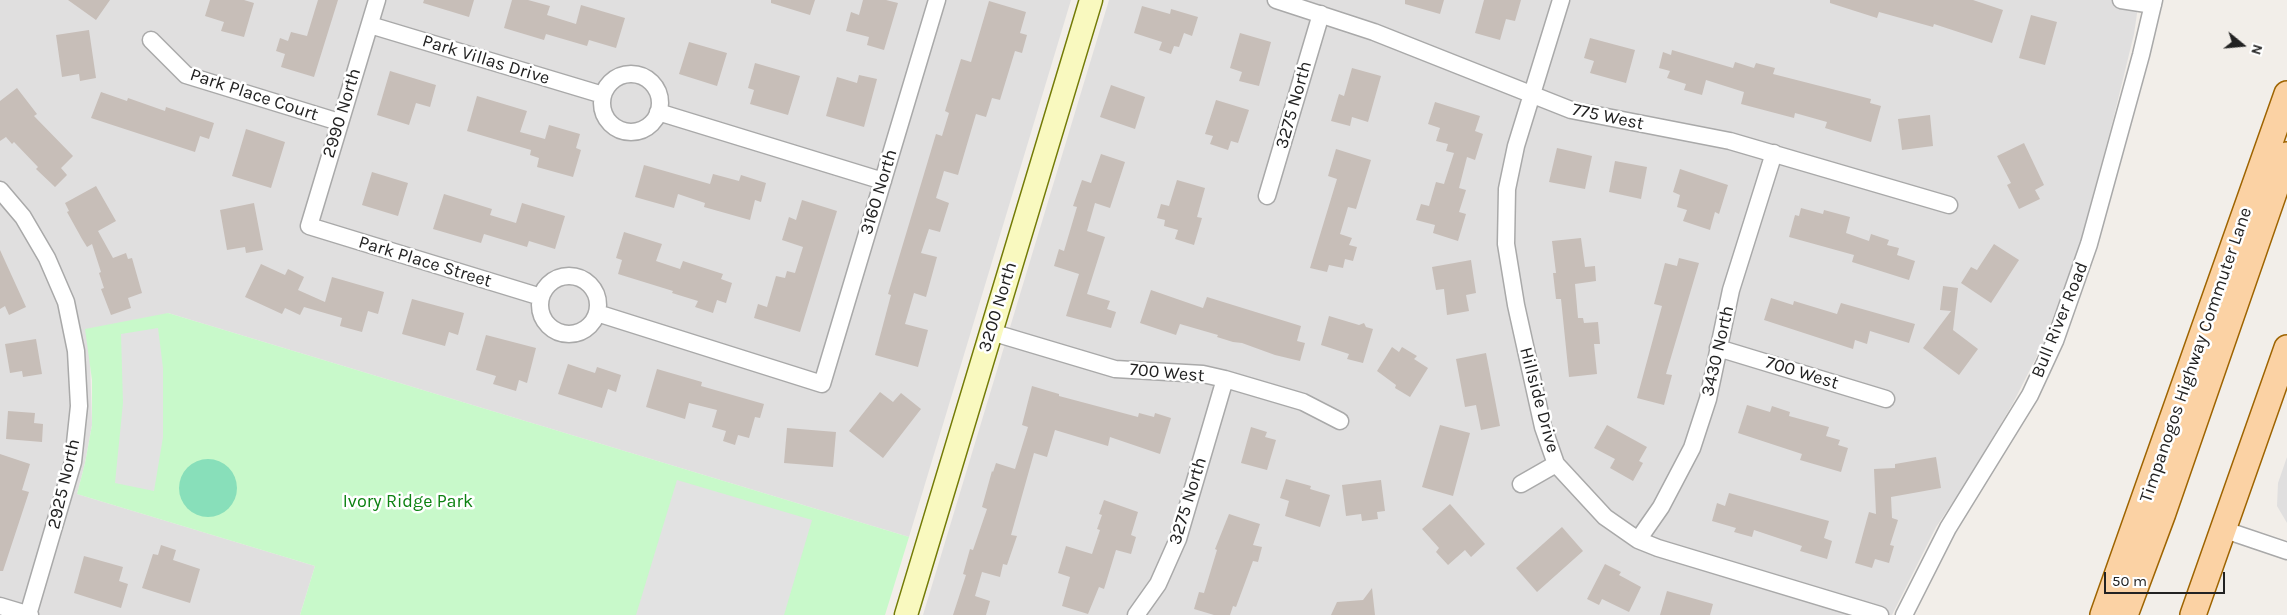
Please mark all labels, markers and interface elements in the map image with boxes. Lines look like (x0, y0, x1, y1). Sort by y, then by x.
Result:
north arrow (2217, 20, 2267, 70)
street label: Park Villas Drive (420, 30, 552, 90)
text: N (2247, 42, 2266, 57)
street label: 3275 North (1271, 59, 1317, 151)
street label: Park Place Court (187, 64, 321, 126)
street label: 2990 North (318, 66, 366, 160)
street label: 775 West (1570, 99, 1646, 135)
street label: 3160 North (856, 147, 902, 237)
street label: Timpanogos Highway Commuter Lane (2135, 205, 2257, 505)
street label: Park Place Street (356, 232, 494, 292)
street label: 3200 North (974, 259, 1022, 355)
street label: Bull River Road (2027, 259, 2093, 381)
street label: 3430 North (1697, 303, 1739, 399)
street label: Hillside Drive (1515, 345, 1563, 455)
street label: 700 West (1763, 352, 1841, 394)
street label: 700 West (1129, 359, 1205, 387)
street label: 2925 North (43, 437, 85, 531)
street label: 3275 North (1164, 455, 1212, 547)
park label: Ivory Ridge Park (343, 491, 473, 513)
scale bar (2107, 562, 2228, 594)
text: 50 m (2112, 572, 2147, 590)

